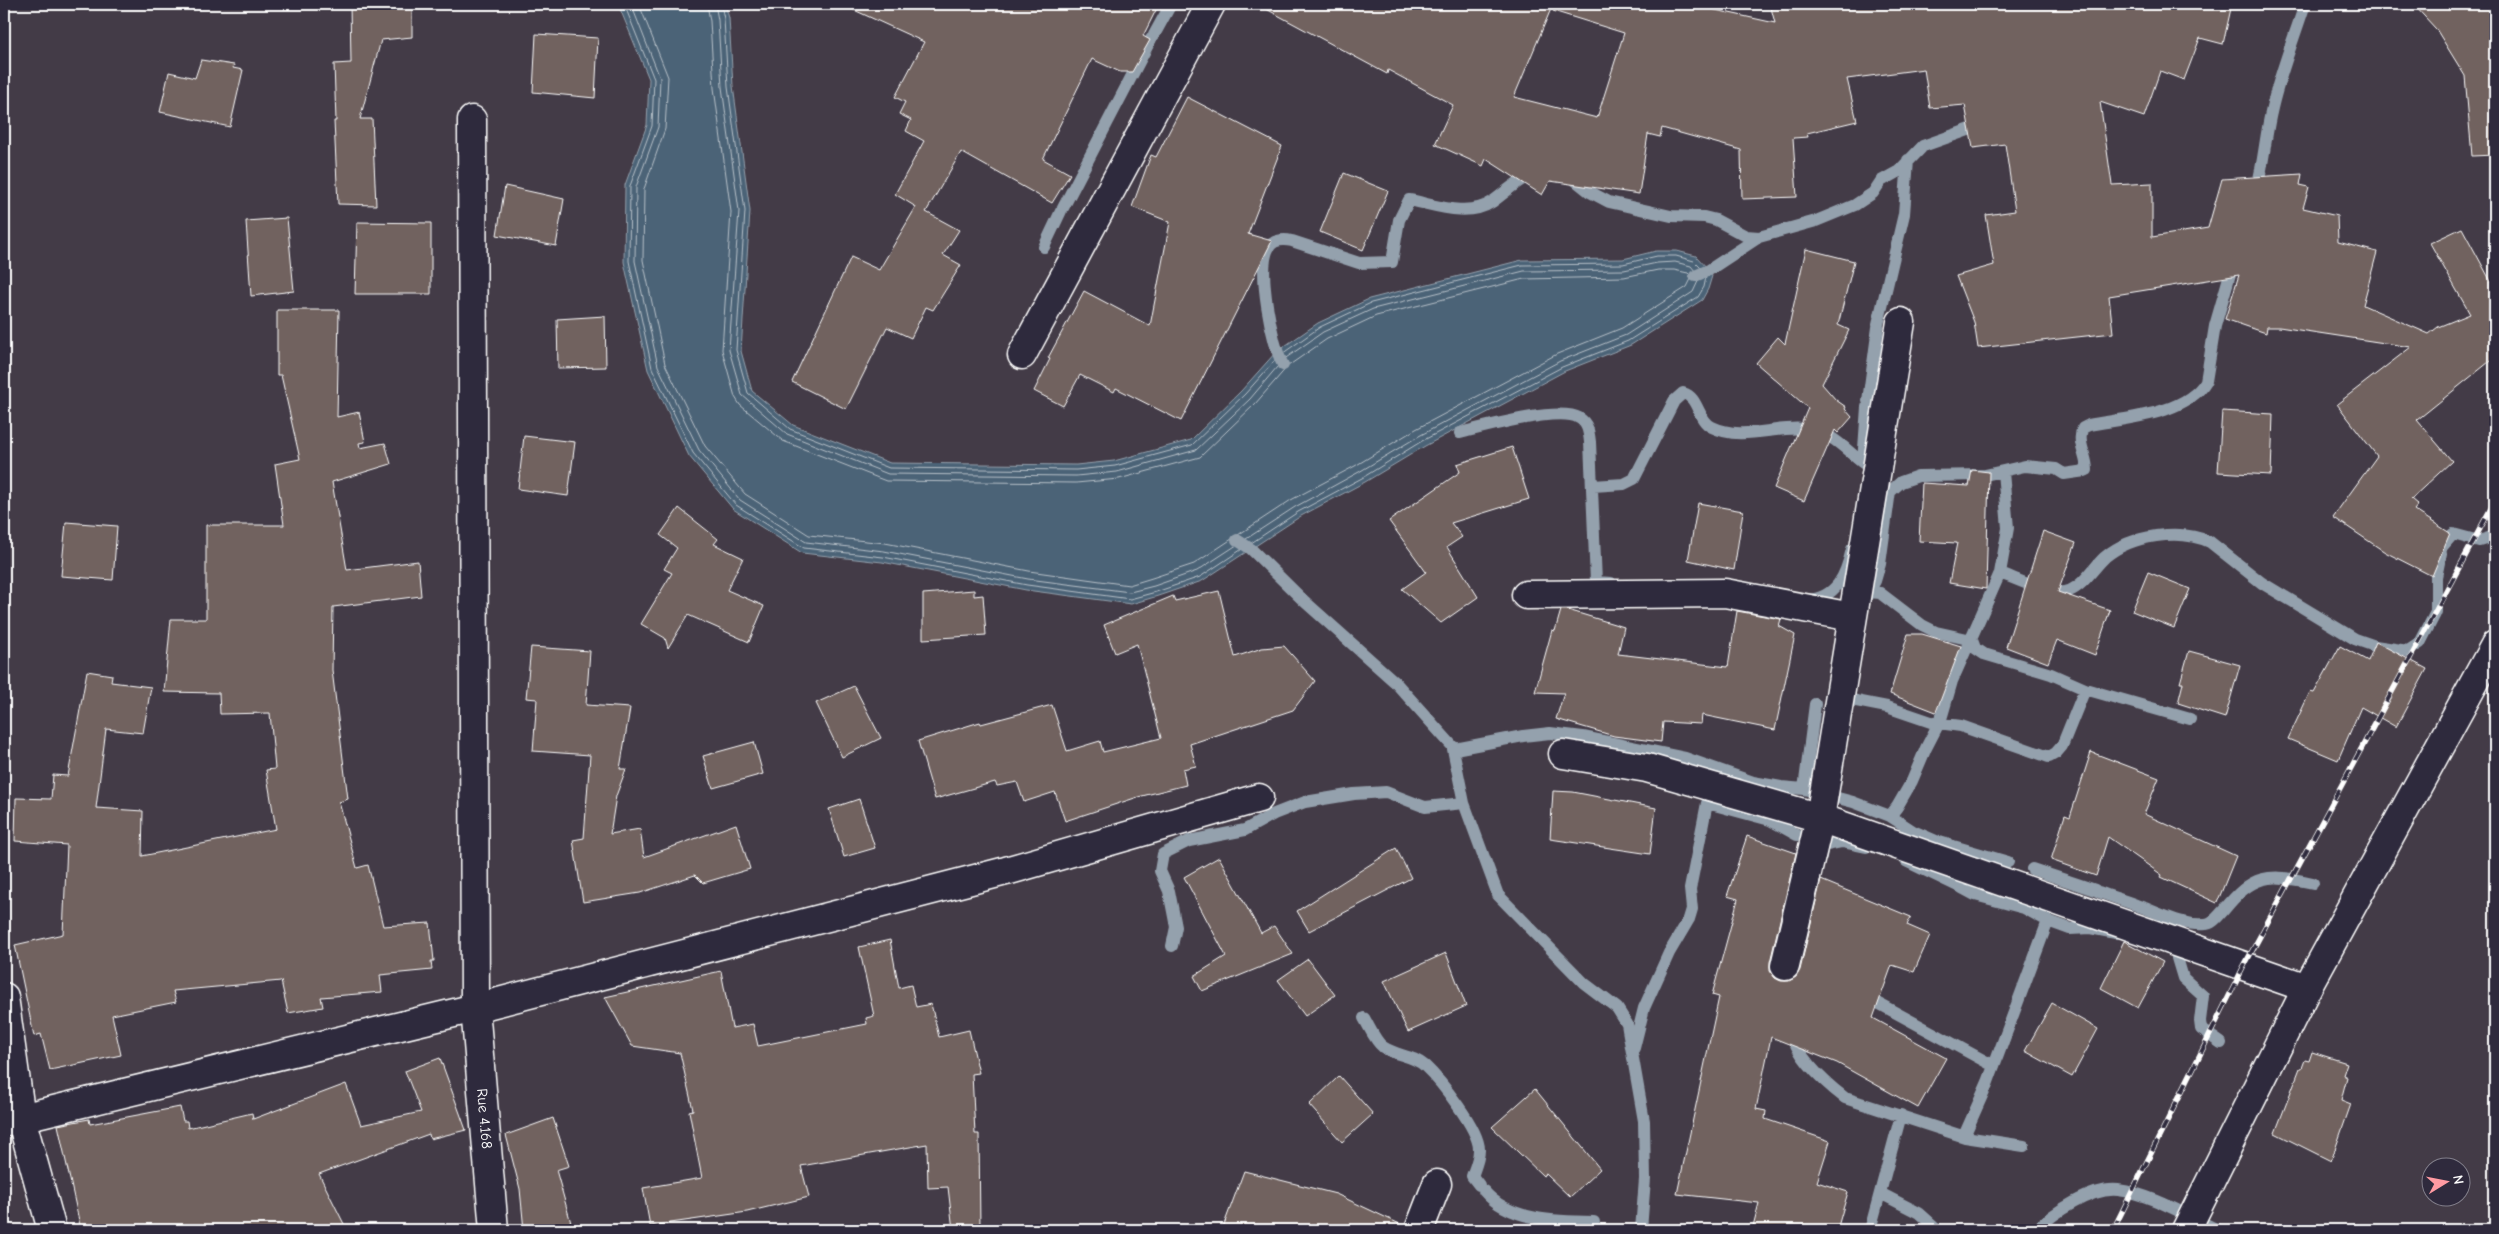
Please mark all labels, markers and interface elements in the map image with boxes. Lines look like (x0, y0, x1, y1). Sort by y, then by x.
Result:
street label: Rue 4.168 (473, 1088, 496, 1150)
north arrow (2422, 1156, 2472, 1206)
text: N (2449, 1174, 2467, 1186)

